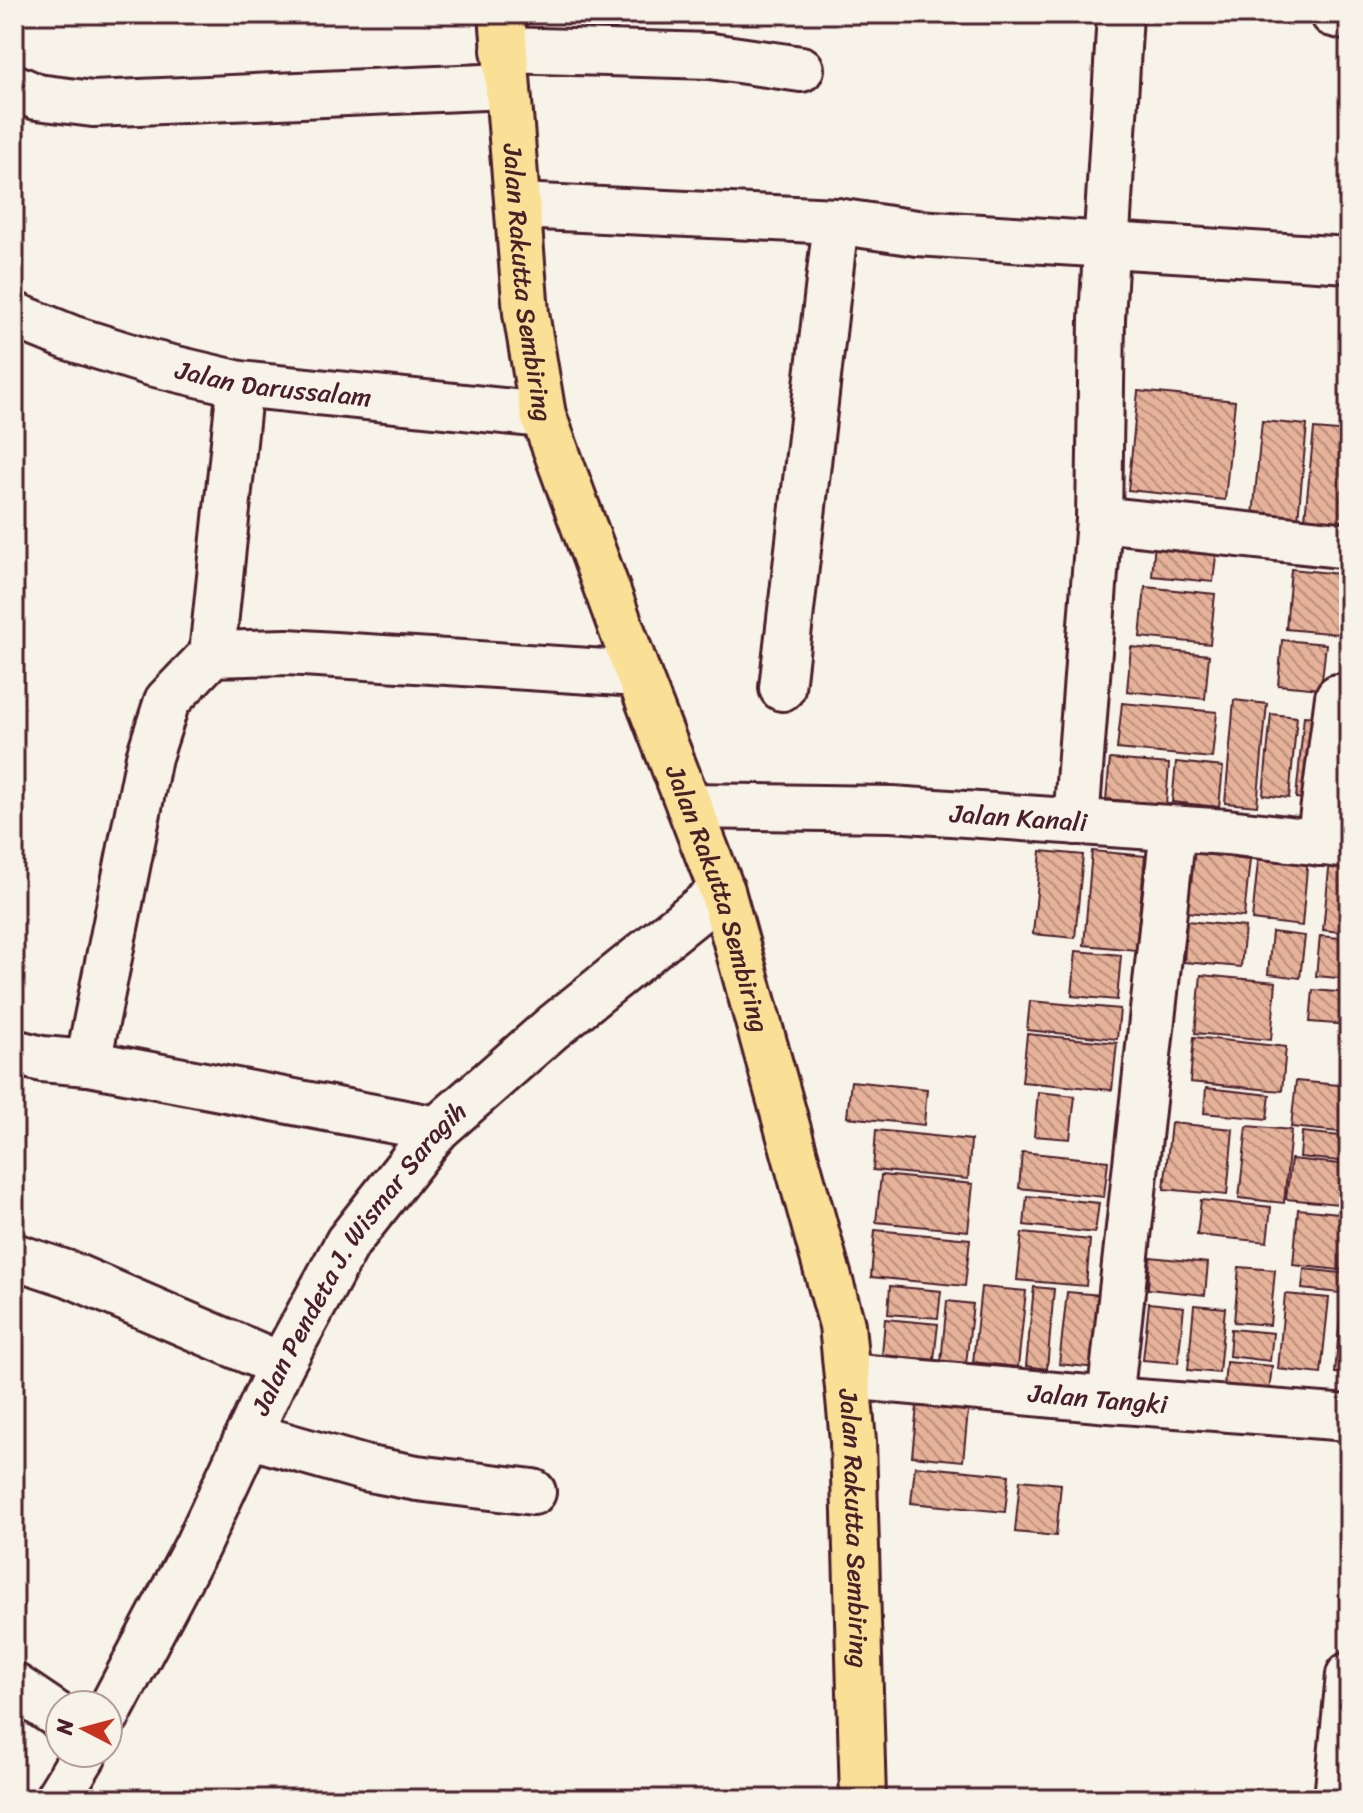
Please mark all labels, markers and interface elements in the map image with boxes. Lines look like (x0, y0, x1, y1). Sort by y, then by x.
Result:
street label: Jalan Rakutta Sembiring (489, 141, 567, 425)
street label: Jalan Darussalam (170, 346, 374, 420)
street label: Jalan Rakutta Sembiring (652, 757, 783, 1038)
street label: Jalan Kanali (948, 790, 1090, 845)
street label: Jalan Pendeta J. Wismar Saragih (237, 1089, 478, 1424)
street label: Jalan Tangki (1025, 1370, 1170, 1427)
street label: Jalan Rakutta Sembiring (825, 1386, 882, 1669)
north arrow (44, 1689, 124, 1769)
text: N (44, 1717, 85, 1738)

